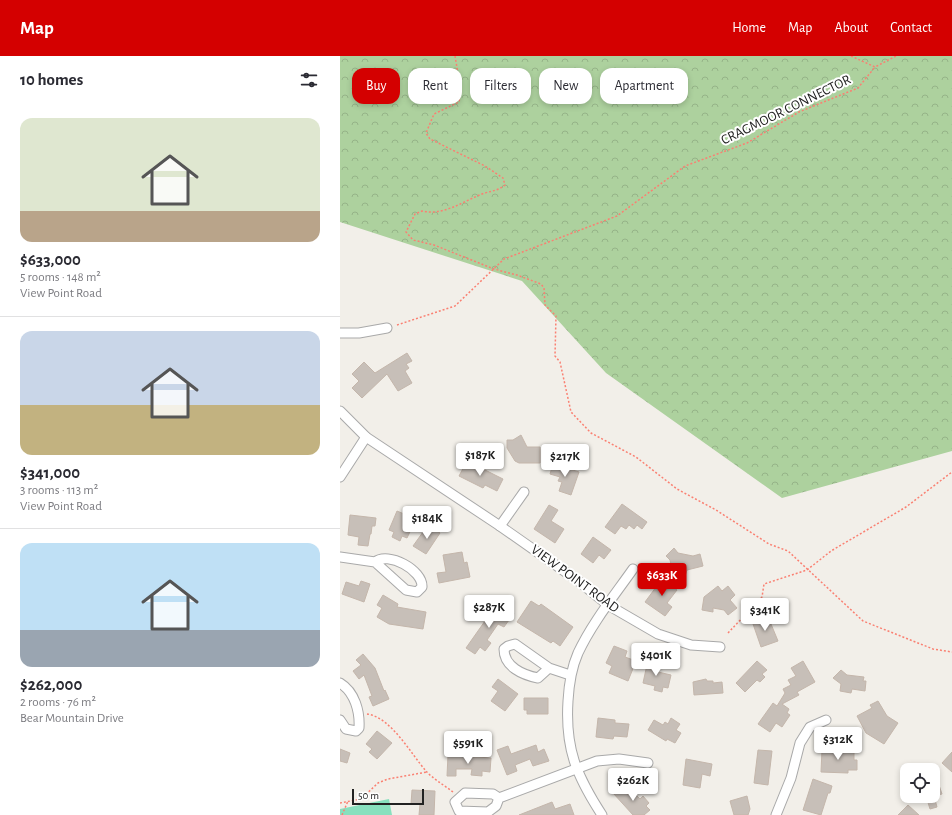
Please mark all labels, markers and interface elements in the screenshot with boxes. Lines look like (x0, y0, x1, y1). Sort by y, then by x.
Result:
text: Map (20, 19, 54, 38)
text: Home (732, 21, 766, 35)
text: Map (788, 21, 812, 35)
text: About (834, 21, 868, 35)
text: Contact (890, 21, 932, 35)
chip: Buy (352, 68, 400, 104)
chip: Rent (408, 68, 462, 104)
chip: Filters (470, 68, 531, 104)
chip: New (539, 68, 592, 104)
chip: Apartment (600, 68, 688, 104)
icon: filters (298, 69, 320, 91)
text: 10 homes (20, 71, 83, 88)
street label: CRAGMOOR CONNECTOR (719, 72, 853, 147)
icon: home (134, 144, 206, 216)
text: $633,000 (20, 251, 81, 268)
text: 5 rooms · 148 m² (20, 271, 101, 284)
text: View Point Road (20, 287, 102, 300)
icon: home (134, 357, 206, 429)
pin: $187K (452, 443, 508, 477)
pin: $217K (537, 444, 593, 478)
text: $187K (465, 449, 495, 462)
text: $217K (550, 450, 580, 463)
text: $341,000 (20, 464, 80, 481)
text: 3 rooms · 113 m² (20, 484, 98, 497)
text: View Point Road (20, 500, 102, 513)
pin: $184K (399, 506, 455, 540)
text: $184K (411, 512, 443, 525)
street label: VIEW POINT ROAD (528, 542, 622, 616)
pin: $633K (634, 563, 690, 597)
icon: home (134, 569, 206, 641)
text: $633K (647, 569, 677, 582)
pin: $287K (461, 595, 517, 629)
pin: $341K (737, 598, 793, 632)
text: $287K (473, 601, 505, 614)
text: $341K (750, 604, 780, 617)
pin: $401K (628, 643, 684, 677)
text: $401K (640, 649, 672, 662)
text: $262,000 (20, 676, 82, 693)
text: 2 rooms · 76 m² (20, 696, 96, 709)
text: Bear Mountain Drive (20, 712, 124, 725)
pin: $312K (810, 727, 866, 761)
pin: $591K (440, 731, 496, 765)
text: $312K (823, 733, 853, 746)
text: $591K (453, 737, 483, 750)
map controls (900, 763, 940, 803)
button: locate (900, 763, 940, 803)
pin: $262K (605, 768, 661, 802)
text: $262K (617, 774, 649, 787)
scale bar (352, 787, 424, 806)
text: 50 m (358, 790, 379, 801)

